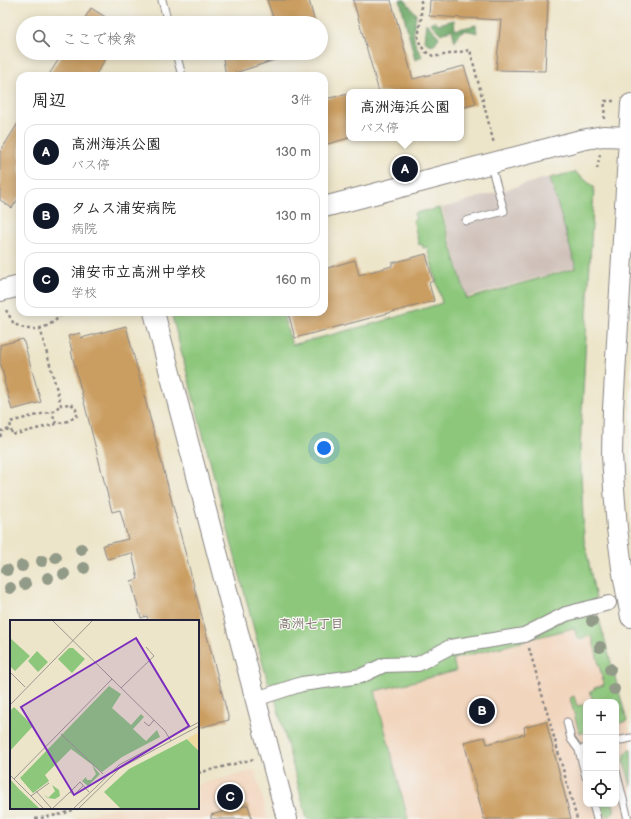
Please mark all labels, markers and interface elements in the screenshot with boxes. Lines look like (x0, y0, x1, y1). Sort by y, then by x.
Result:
search box (16, 16, 328, 60)
icon: search (30, 27, 52, 49)
text: ここで検索 (62, 30, 137, 49)
popup (346, 89, 464, 141)
text: 周辺 (32, 91, 66, 111)
text: 3件 (291, 92, 312, 108)
text: 高洲海浜公園 (360, 98, 450, 117)
text: バス停 (360, 120, 399, 136)
text: 高洲海浜公園 (71, 135, 161, 154)
text: A (42, 144, 50, 160)
text: 130 m (276, 144, 311, 160)
pin: A (392, 154, 418, 184)
text: バス停 (71, 157, 110, 173)
text: タムス浦安病院 (71, 199, 176, 218)
text: B (41, 208, 51, 224)
text: 130 m (276, 208, 311, 224)
text: 病院 (71, 221, 97, 237)
text: 浦安市立高洲中学校 (71, 263, 206, 282)
text: C (41, 272, 51, 288)
text: 160 m (276, 272, 311, 288)
text: 学校 (71, 285, 97, 301)
your location (314, 438, 334, 458)
district label: 高洲七丁目 (278, 616, 344, 632)
inset map (10, 620, 199, 809)
pin: B (469, 696, 495, 726)
map controls (583, 699, 619, 807)
button: + (583, 699, 619, 735)
button: − (583, 735, 619, 771)
button: locate (583, 771, 619, 807)
pin: C (217, 782, 243, 812)

